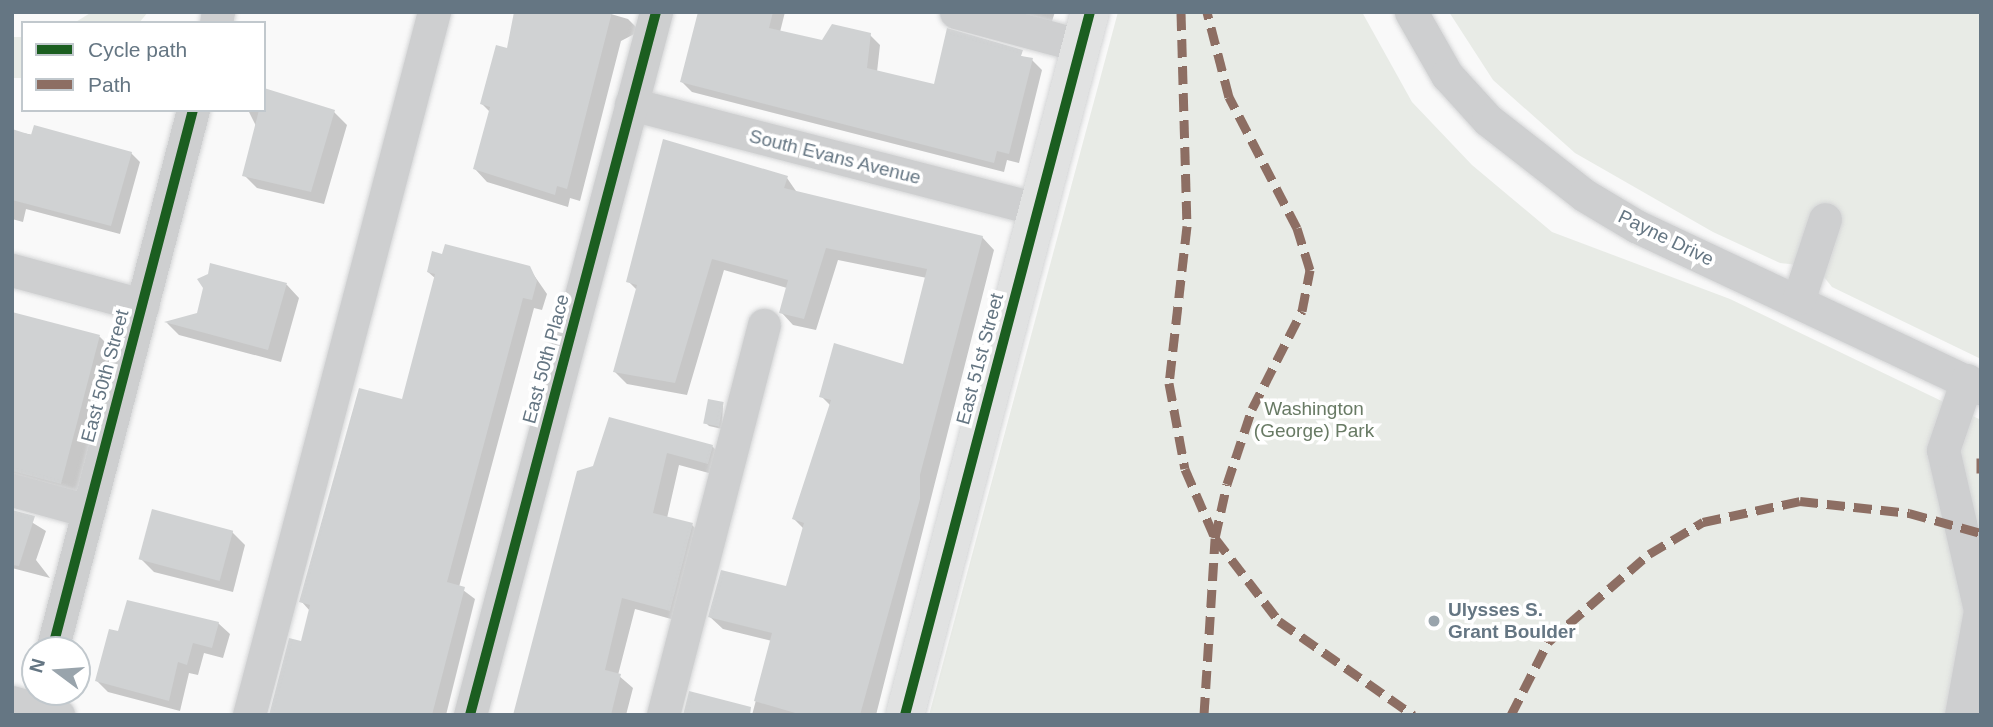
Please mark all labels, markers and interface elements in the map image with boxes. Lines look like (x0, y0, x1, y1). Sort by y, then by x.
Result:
legend (21, 21, 266, 112)
text: Cycle path (88, 38, 187, 61)
text: Path (88, 73, 131, 96)
street label: South Evans Avenue (746, 125, 924, 189)
street label: Payne Drive (1614, 205, 1718, 271)
street label: East 51st Street (951, 291, 1009, 427)
street label: East 50th Place (518, 292, 574, 426)
street label: East 50th Street (76, 307, 134, 445)
park label: Washington (George) Park (1254, 398, 1374, 442)
place label: Ulysses S. Grant Boulder (1448, 599, 1576, 643)
marker: Ulysses S. Grant Boulder (1426, 613, 1442, 629)
north arrow (21, 636, 91, 706)
text: N (25, 656, 49, 675)

